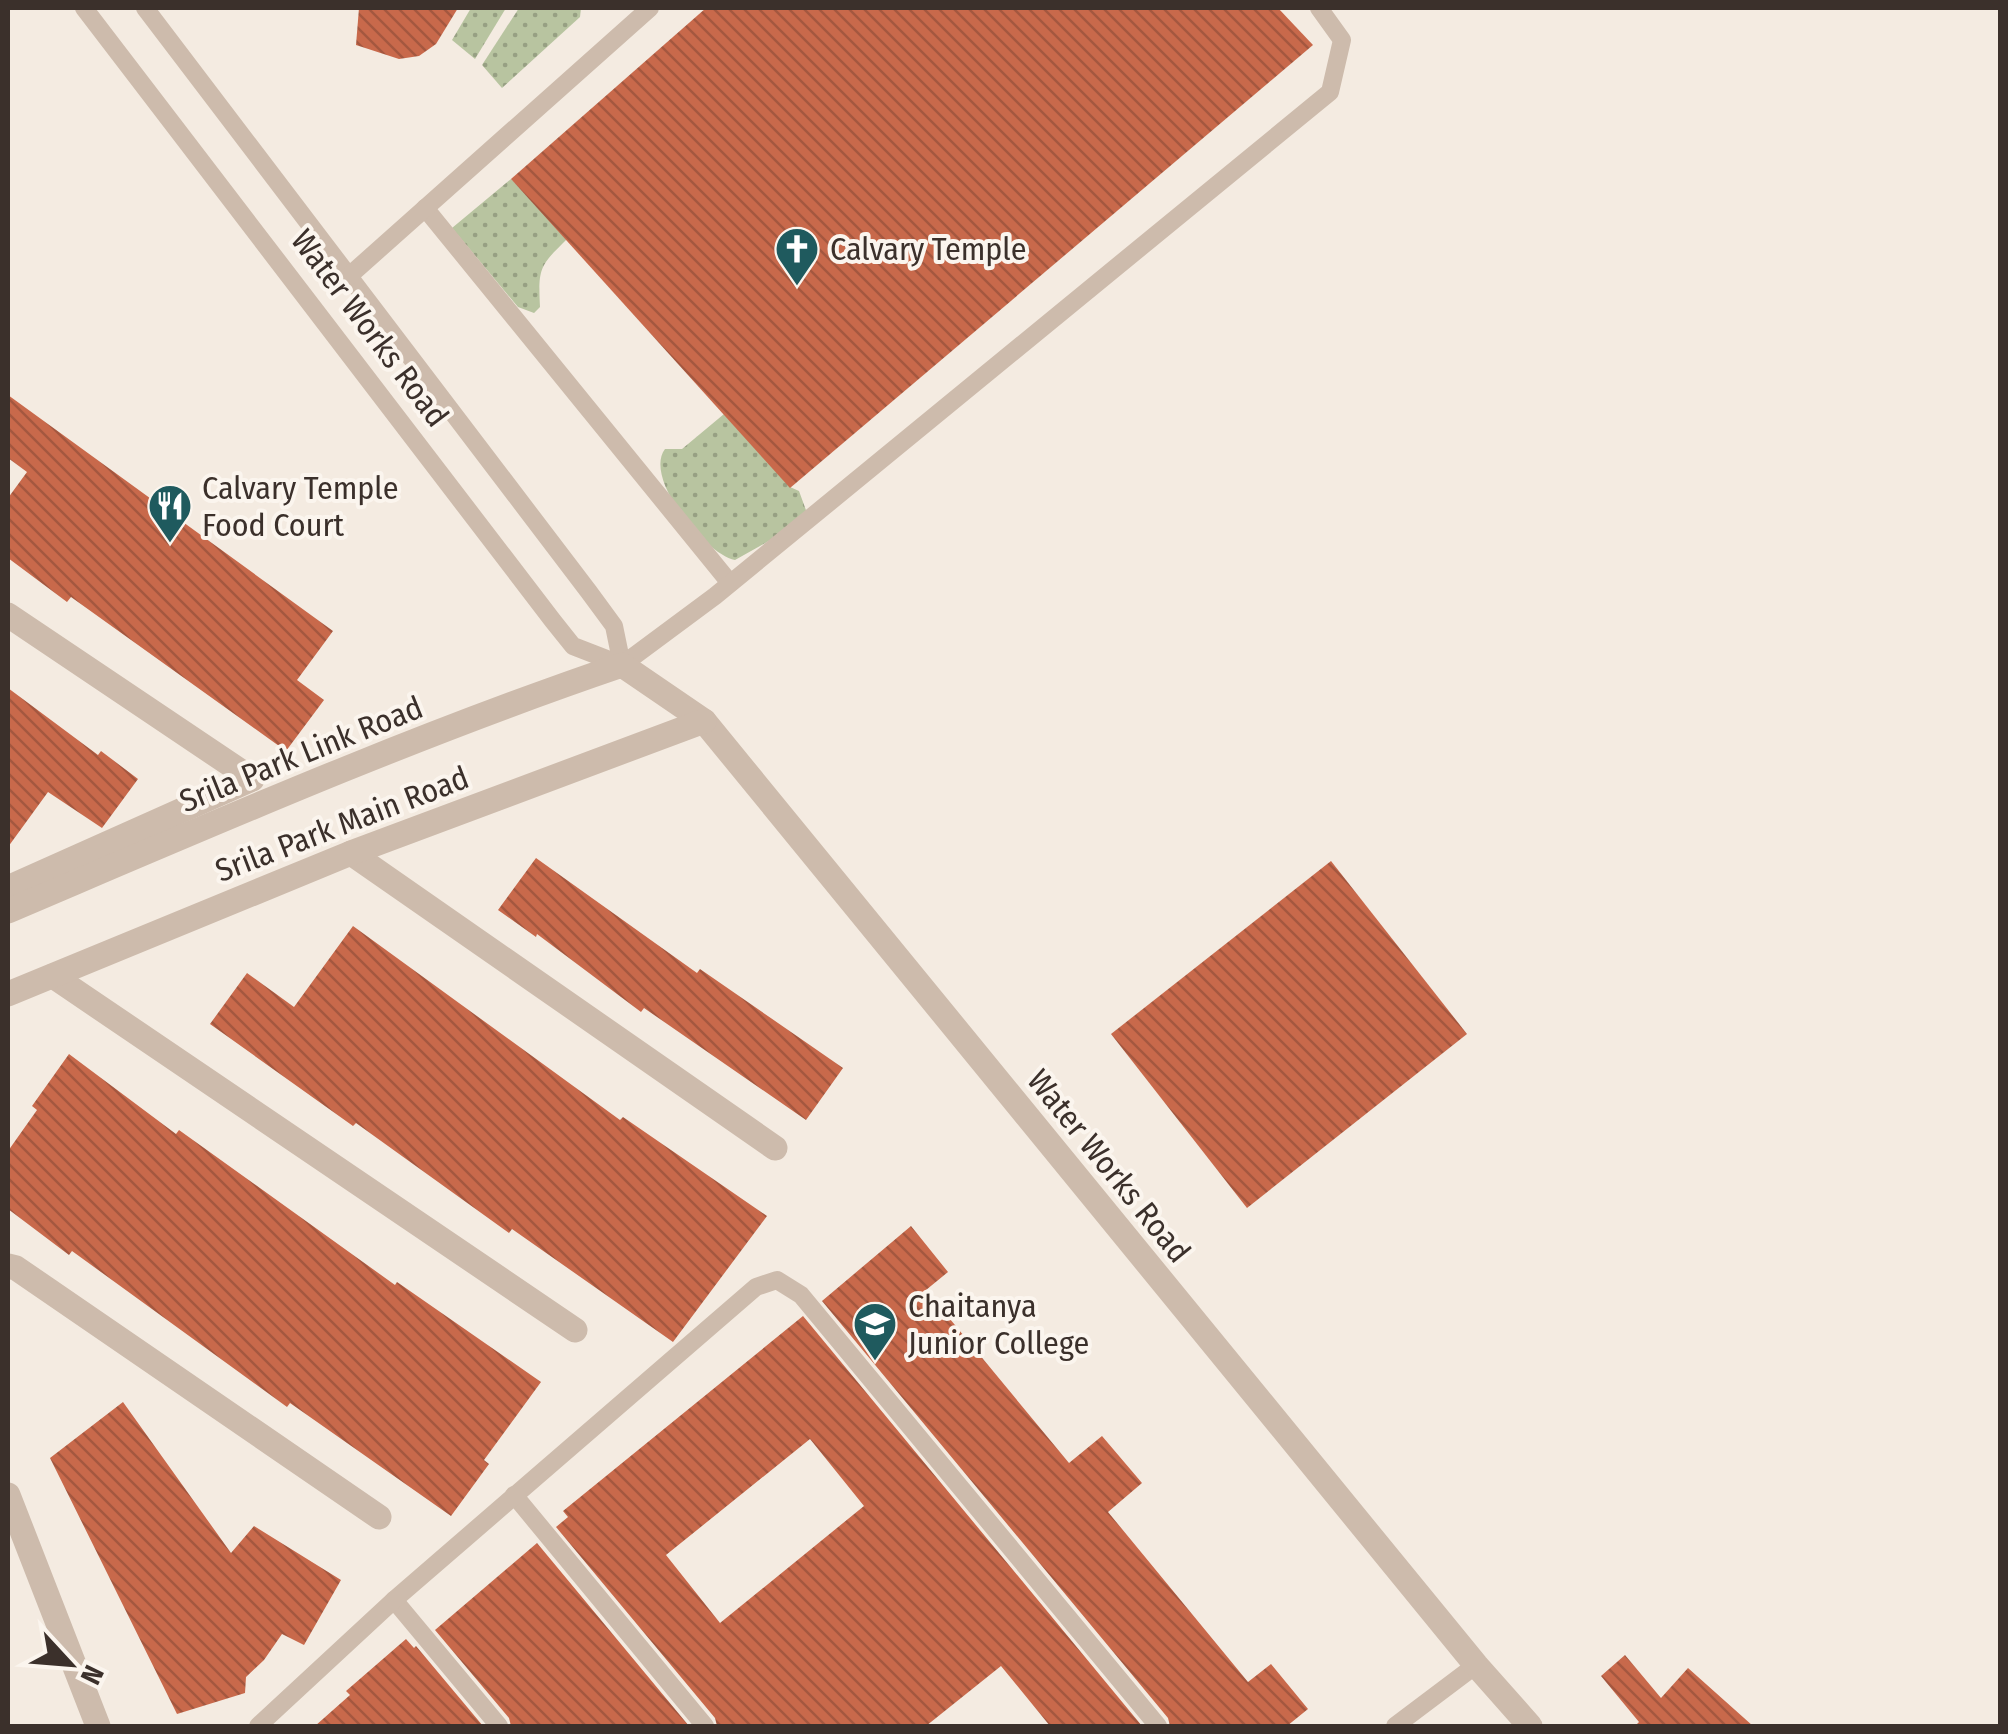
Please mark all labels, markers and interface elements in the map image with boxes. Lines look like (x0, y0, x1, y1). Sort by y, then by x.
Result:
street label: Water Works Road (283, 222, 457, 434)
church icon: Calvary Temple (774, 226, 820, 287)
place label: Calvary Temple (830, 230, 1026, 268)
place label: Calvary Temple Food Court (202, 469, 398, 544)
restaurant icon: Calvary Temple Food Court (147, 483, 193, 544)
street label: Srila Park Link Road (174, 688, 428, 820)
street label: Srila Park Main Road (210, 758, 474, 890)
street label: Water Works Road (1020, 1062, 1198, 1270)
place label: Chaitanya Junior College (908, 1287, 1089, 1362)
school or university icon: Chaitanya Junior College (852, 1301, 898, 1362)
north arrow (20, 1614, 120, 1714)
text: N (74, 1660, 111, 1690)

